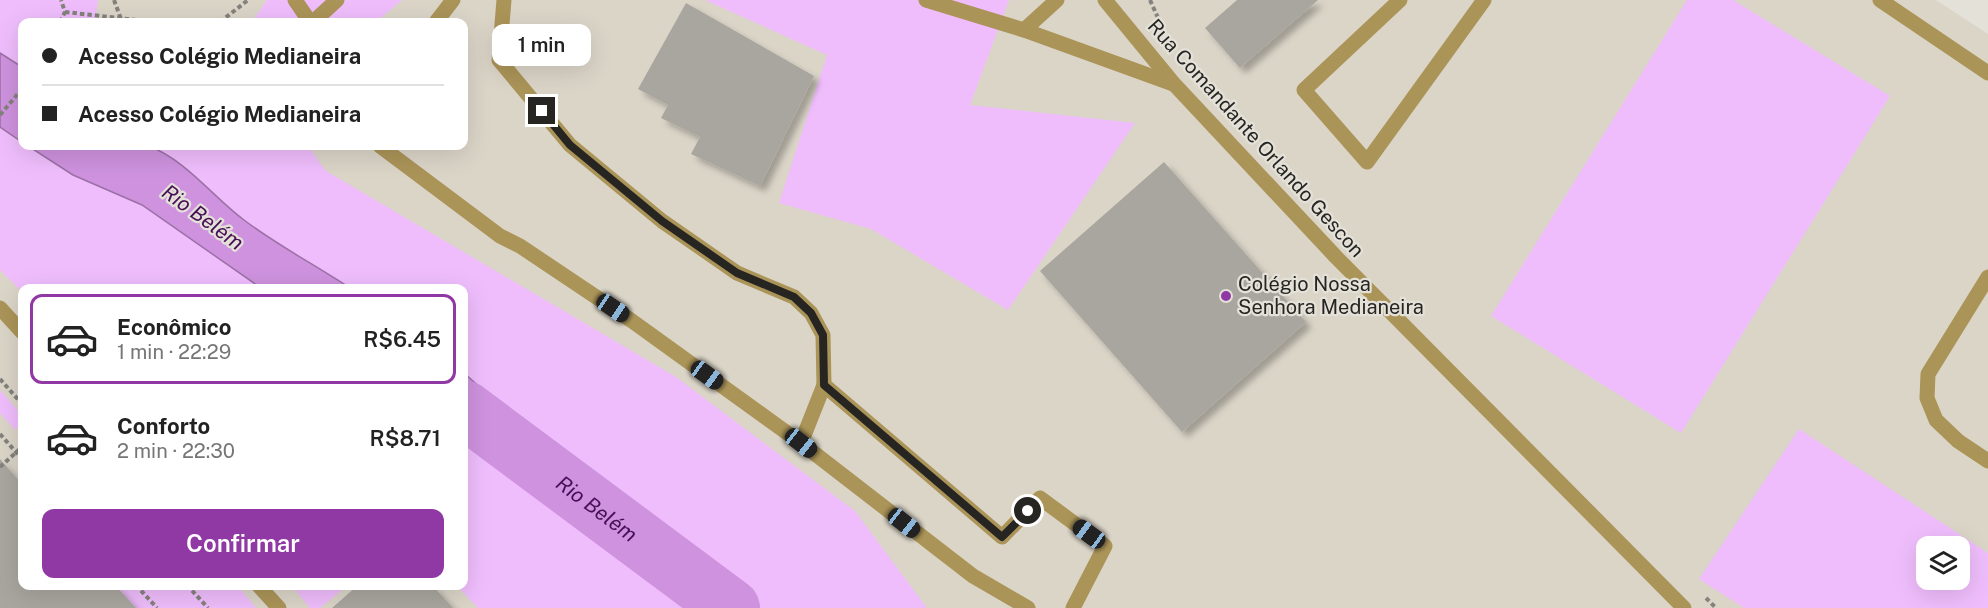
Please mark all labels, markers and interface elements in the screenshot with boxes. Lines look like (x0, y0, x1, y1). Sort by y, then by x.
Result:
street label: Rua Comandante Orlando Gescon (1143, 14, 1369, 262)
callout: 1 min (492, 24, 592, 66)
text: 1 min (518, 33, 565, 57)
text: Acesso Colégio Medianeira (78, 43, 361, 69)
route end (528, 97, 555, 124)
text: Acesso Colégio Medianeira (78, 101, 361, 127)
water label: Rio Belém (157, 179, 249, 255)
place label: Colégio Nossa Senhora Medianeira (1238, 272, 1424, 319)
marker: Colégio Nossa Senhora Medianeira (1219, 289, 1233, 303)
car (593, 290, 633, 326)
icon: car (45, 312, 99, 366)
text: Econômico (117, 314, 232, 340)
text: R$6.45 (363, 326, 441, 352)
text: 1 min · 22:29 (117, 340, 231, 364)
car (687, 357, 727, 393)
icon: car (45, 411, 99, 465)
text: Conforto (117, 413, 210, 439)
text: R$8.71 (370, 425, 441, 451)
car (781, 425, 821, 461)
text: 2 min · 22:30 (117, 439, 235, 463)
water label: Rio Belém (552, 470, 643, 547)
route start (1014, 497, 1041, 524)
car (884, 505, 924, 541)
button: Confirmar (42, 509, 444, 578)
car (1069, 516, 1109, 552)
map controls (1916, 536, 1970, 590)
button: layers (1916, 536, 1970, 590)

